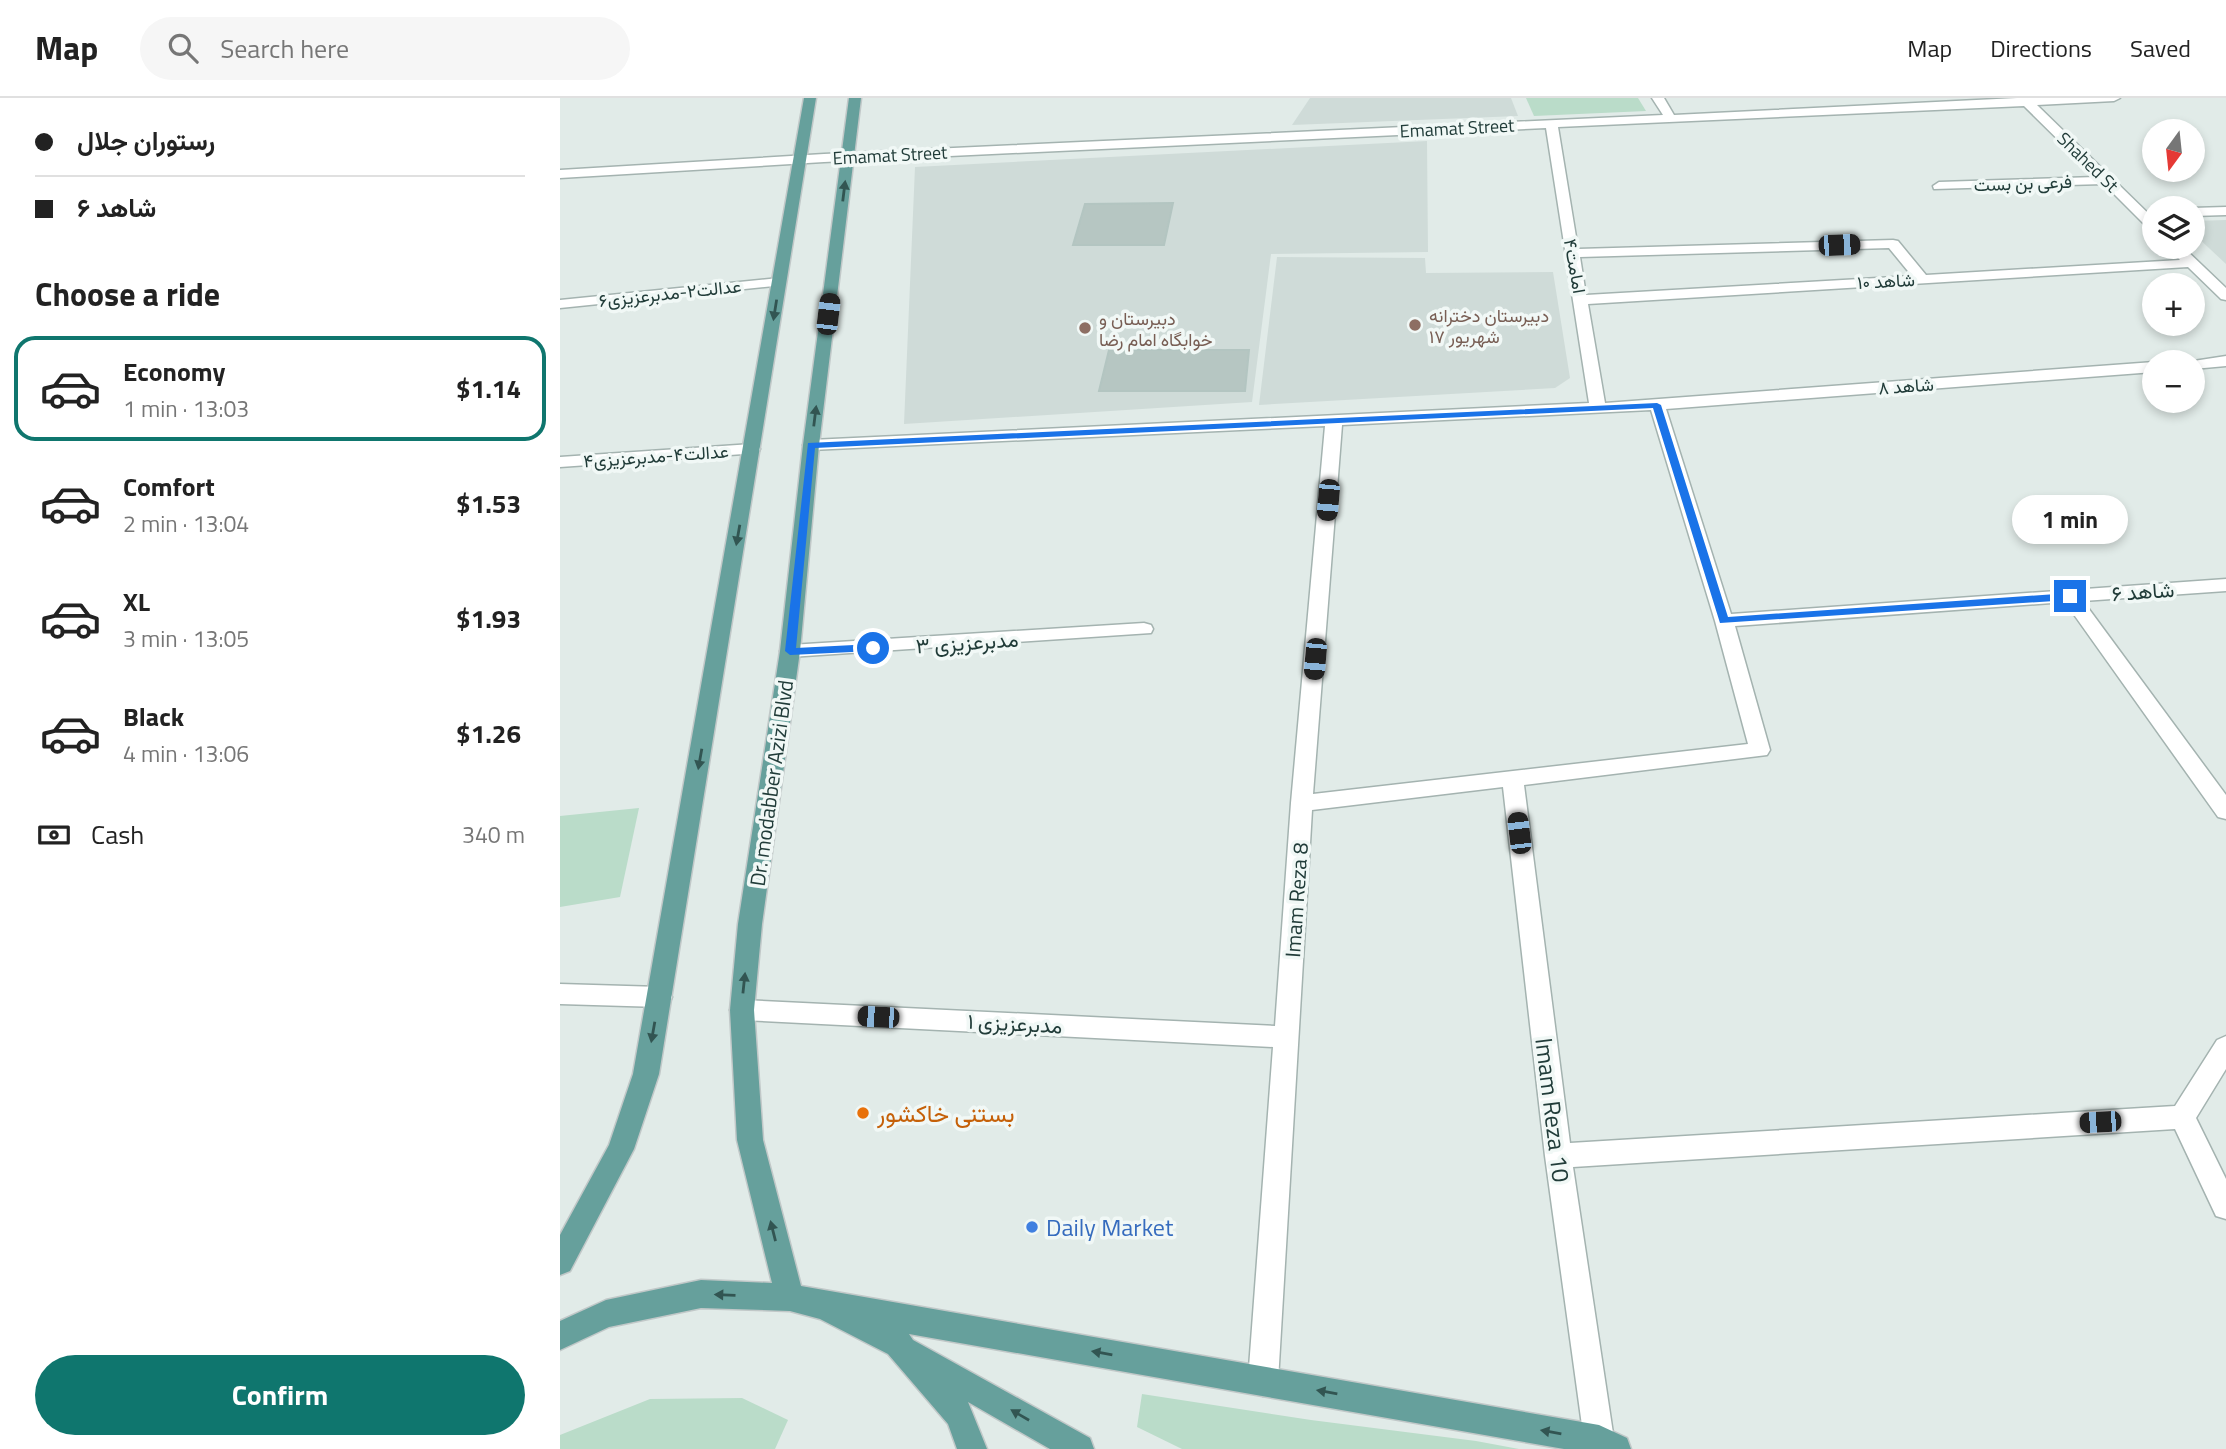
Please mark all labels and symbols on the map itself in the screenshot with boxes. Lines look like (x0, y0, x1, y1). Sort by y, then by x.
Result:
street label: Emamat Street (1399, 111, 1516, 144)
north arrow (2142, 119, 2205, 182)
street label: Shahed St (2051, 126, 2125, 199)
street label: Emamat Street (832, 138, 949, 171)
street label: فرعی بن بست (1973, 168, 2073, 198)
one-way arrow (838, 180, 849, 202)
car (1818, 234, 1861, 256)
street label: امامت۴ (1557, 237, 1593, 295)
street label: شاهد ۱۰ (1856, 266, 1916, 296)
street label: عدالت۲-مدبرعزیزی۶ (597, 272, 743, 314)
car (816, 292, 841, 336)
one-way arrow (769, 299, 780, 321)
place label: دبیرستان دخترانه ۱۷ شهریور (1429, 302, 1549, 350)
place label: دبیرستان و خوابگاه امام رضا (1099, 305, 1212, 353)
marker: دبیرستان دخترانه ۱۷ شهریور (1407, 317, 1423, 333)
marker: دبیرستان و خوابگاه امام رضا (1077, 320, 1093, 336)
street label: شاهد ۸ (1877, 371, 1935, 401)
one-way arrow (809, 405, 820, 427)
street label: عدالت۴-مدبرعزیزی۴ (582, 437, 730, 475)
car (1316, 478, 1341, 522)
callout: 1 min (2012, 494, 2128, 544)
one-way arrow (732, 524, 743, 546)
street label: شاهد ۶ (2111, 573, 2175, 609)
route end (2054, 580, 2086, 612)
street label: مدبرعزیزی ۳ (915, 622, 1019, 662)
route start (857, 632, 889, 664)
car (1303, 637, 1328, 681)
street label: Dr. modabber Azizi Blvd (741, 678, 801, 888)
one-way arrow (694, 748, 705, 770)
car (1507, 811, 1532, 855)
street label: Imam Reza 8 (1276, 841, 1316, 959)
one-way arrow (739, 971, 750, 993)
car (857, 1005, 900, 1029)
street label: مدبرعزیزی ۱ (967, 1005, 1063, 1041)
one-way arrow (648, 1021, 659, 1043)
street label: Imam Reza 10 (1526, 1036, 1580, 1184)
place label: بستنی خاکشور (876, 1095, 1015, 1131)
marker: بستنی خاکشور (855, 1105, 871, 1121)
car (2079, 1110, 2122, 1134)
place label: Daily Market (1046, 1209, 1174, 1245)
marker: Daily Market (1024, 1219, 1040, 1235)
one-way arrow (767, 1220, 778, 1242)
one-way arrow (714, 1290, 736, 1301)
one-way arrow (1091, 1347, 1113, 1358)
one-way arrow (1316, 1386, 1338, 1397)
one-way arrow (1010, 1409, 1029, 1421)
one-way arrow (1540, 1426, 1562, 1437)

